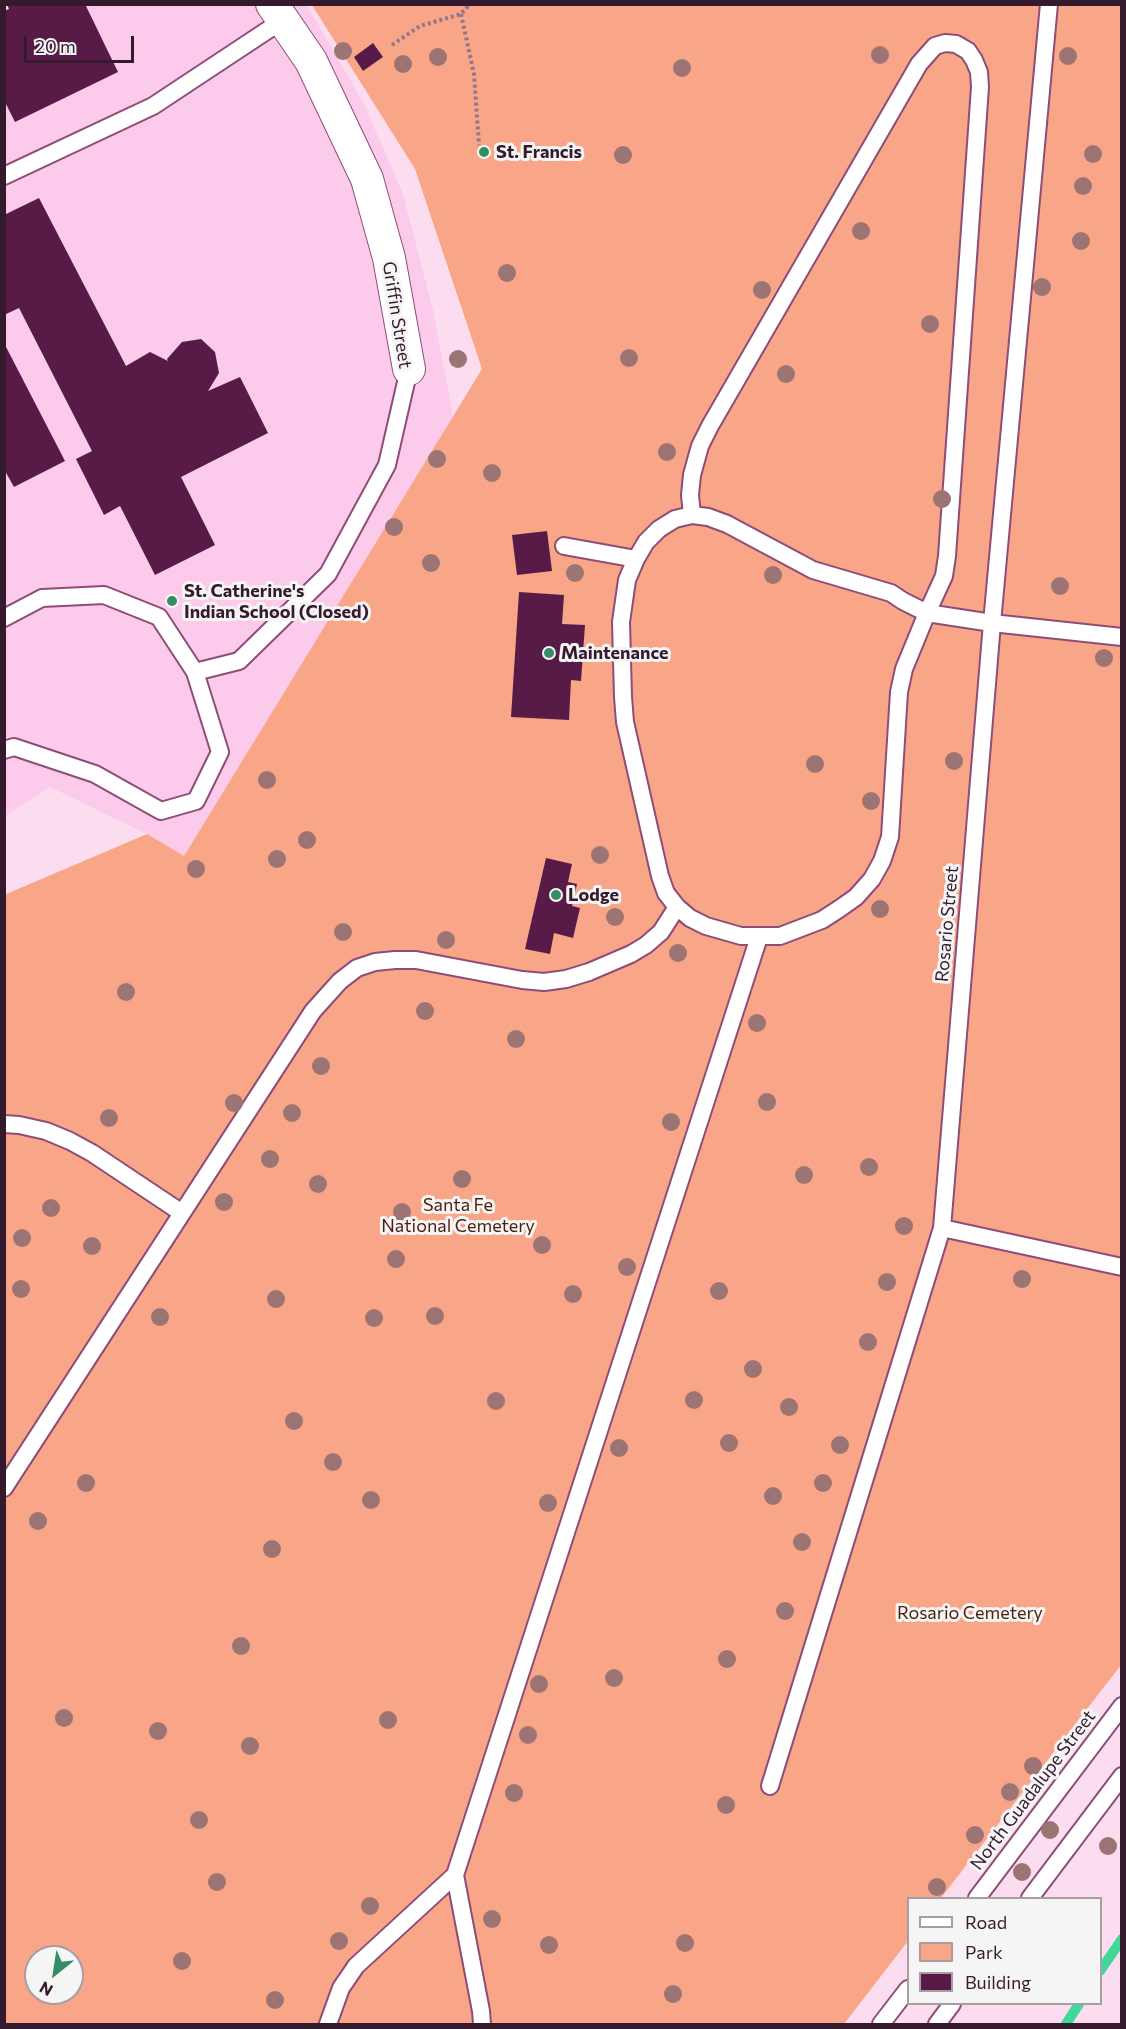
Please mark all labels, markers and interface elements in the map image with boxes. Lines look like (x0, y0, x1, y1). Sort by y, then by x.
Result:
scale bar (27, 24, 136, 62)
text: 20 m (35, 35, 76, 57)
place label: St. Francis (496, 141, 582, 163)
marker: St. Francis (477, 145, 491, 159)
street label: Griffin Street (378, 260, 416, 370)
place label: St. Catherine's Indian School (Closed) (184, 580, 369, 622)
marker: St. Catherine's Indian School (Closed) (165, 594, 179, 608)
place label: Maintenance (561, 642, 669, 664)
marker: Maintenance (542, 646, 556, 660)
street label: Rosario Street (931, 865, 963, 983)
place label: Lodge (568, 884, 619, 906)
marker: Lodge (549, 888, 563, 902)
park label: Santa Fe National Cemetery (381, 1194, 535, 1236)
park label: Rosario Cemetery (897, 1602, 1043, 1624)
street label: North Guadalupe Street (966, 1706, 1100, 1874)
legend (907, 1897, 1102, 2005)
text: Road (965, 1911, 1007, 1933)
text: Park (965, 1941, 1003, 1963)
north arrow (24, 1945, 84, 2005)
text: Building (965, 1971, 1031, 1993)
text: N (36, 1978, 56, 2001)

